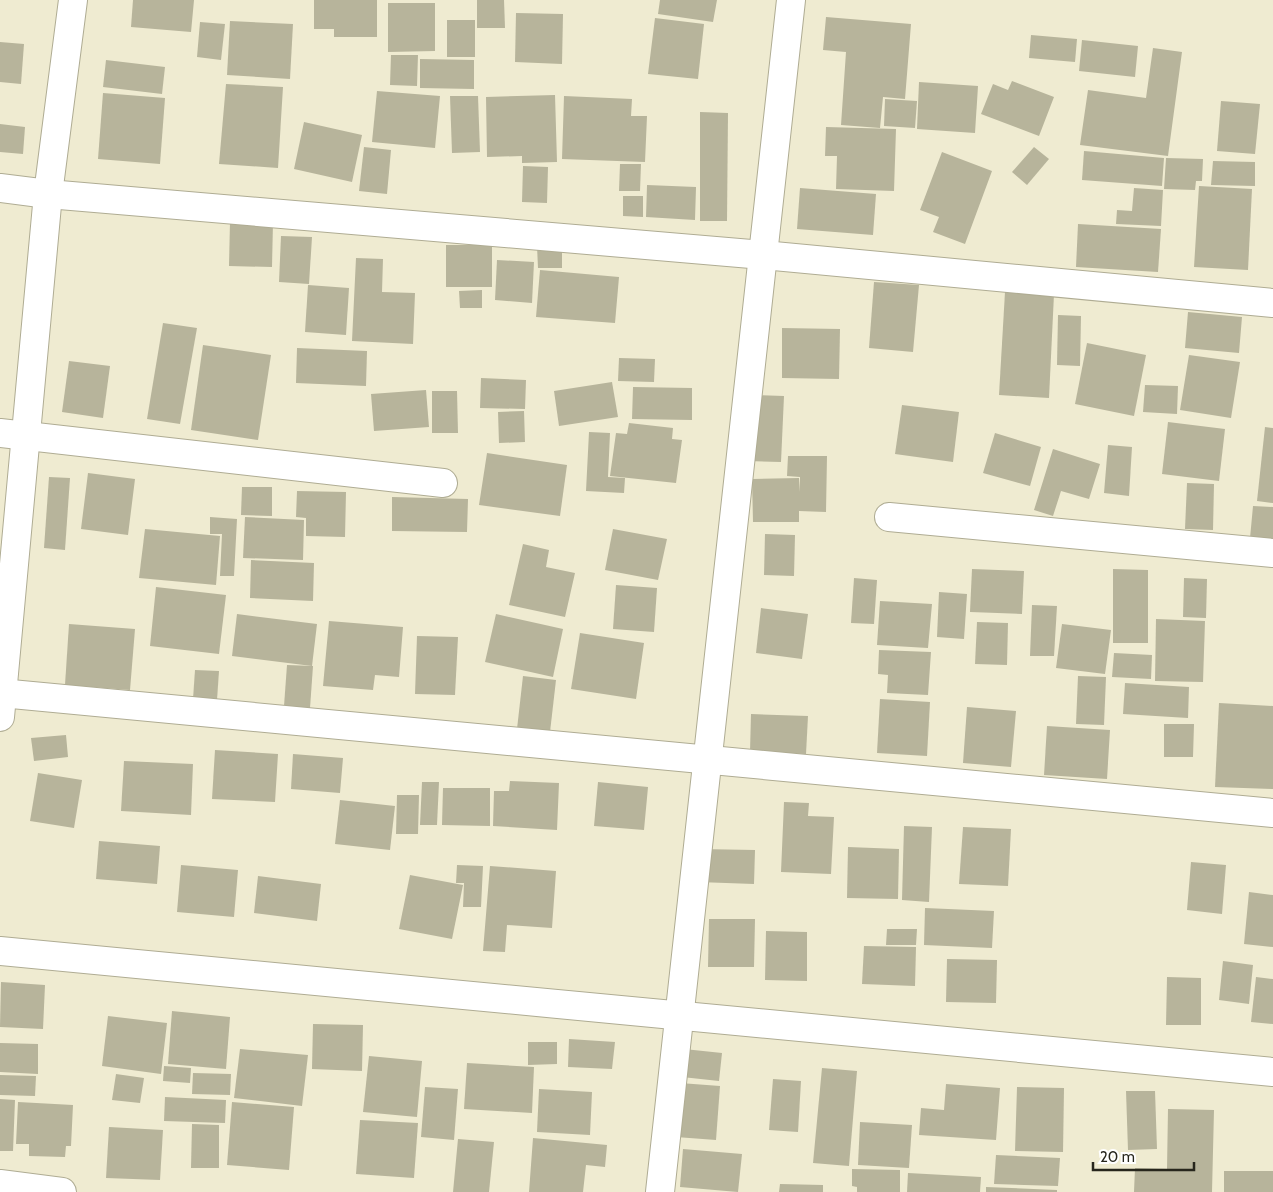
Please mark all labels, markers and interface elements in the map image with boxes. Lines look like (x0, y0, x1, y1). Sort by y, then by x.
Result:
scale bar (1093, 1140, 1194, 1172)
text: 20 m (1100, 1148, 1135, 1166)

